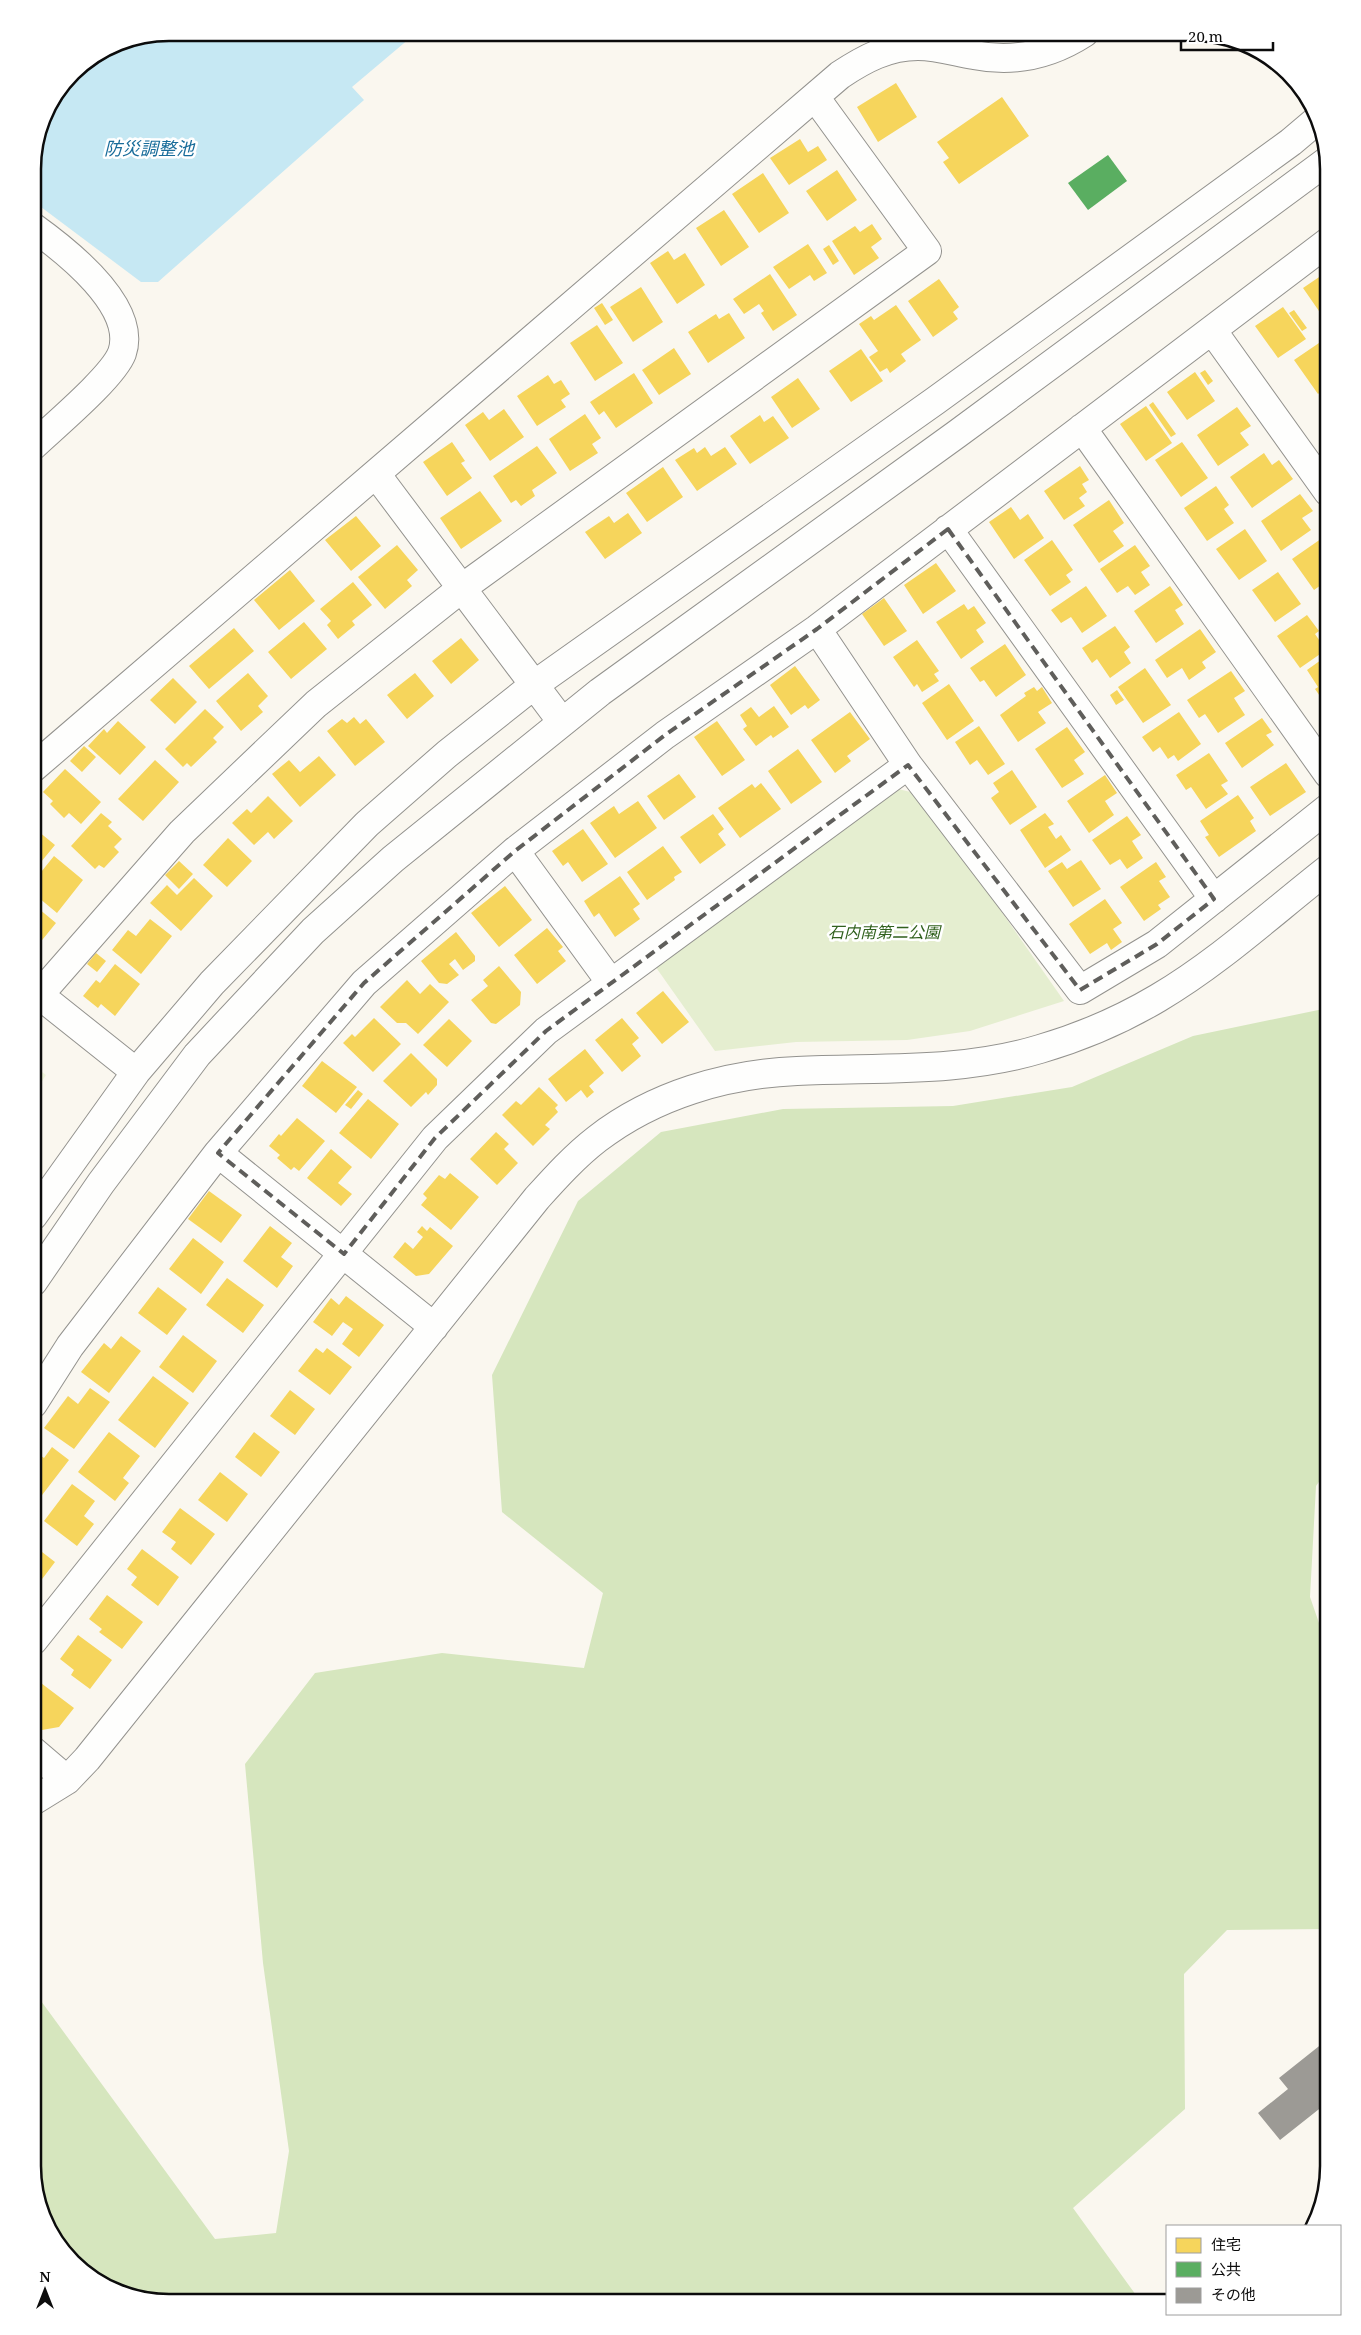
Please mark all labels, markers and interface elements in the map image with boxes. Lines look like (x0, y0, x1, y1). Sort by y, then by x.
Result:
scale bar (1181, 20, 1274, 52)
text: 20 m (1188, 26, 1223, 46)
water label: 防災調整池 (104, 136, 196, 160)
park label: 石内南第二公園 (828, 921, 942, 943)
legend (1166, 2225, 1341, 2315)
text: 住宅 (1211, 2234, 1241, 2254)
text: 公共 (1211, 2259, 1241, 2279)
north arrow (20, 2265, 70, 2315)
text: N (39, 2267, 51, 2286)
text: その他 (1211, 2284, 1256, 2304)

